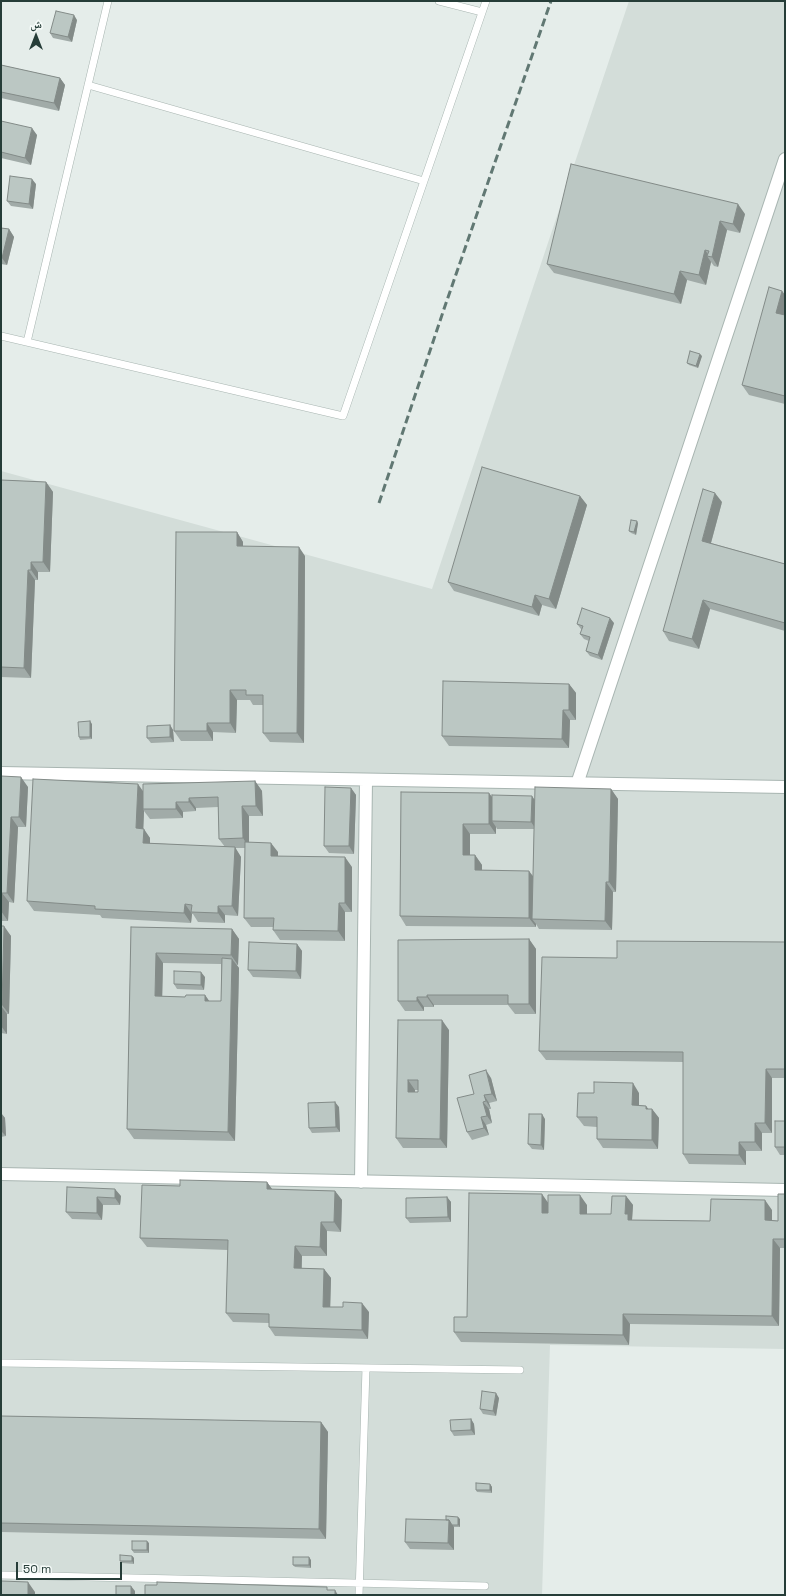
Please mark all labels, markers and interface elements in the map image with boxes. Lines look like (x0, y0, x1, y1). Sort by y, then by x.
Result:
north arrow (16, 16, 56, 56)
text: ش (30, 17, 42, 31)
scale bar (18, 1554, 124, 1580)
text: 50 m (23, 1561, 51, 1577)

